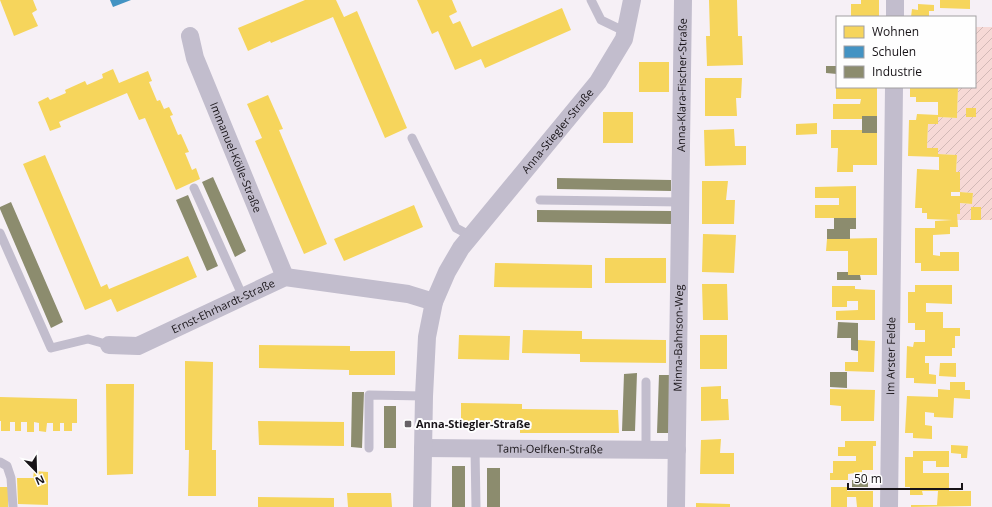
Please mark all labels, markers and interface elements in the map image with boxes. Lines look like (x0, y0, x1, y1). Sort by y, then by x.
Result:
legend (836, 16, 976, 88)
street label: Anna-Klara-Fischer-Straße (673, 18, 690, 152)
text: Wohnen (872, 23, 919, 40)
text: Schulen (872, 43, 916, 60)
text: Industrie (872, 63, 922, 80)
street label: Anna-Stiegler-Straße (518, 85, 597, 176)
street label: Immanuel-Kölle-Straße (207, 100, 266, 215)
street label: Ernst-Ehrhardt-Straße (169, 275, 277, 336)
street label: Minna-Bahnson-Weg (670, 284, 686, 392)
street label: Im Arster Felde (882, 317, 898, 395)
place label: Anna-Stiegler-Straße (416, 416, 531, 431)
marker: Anna-Stiegler-Straße (403, 419, 413, 429)
street label: Tami-Oelfken-Straße (497, 441, 603, 456)
north arrow (16, 451, 56, 491)
scale bar (848, 465, 962, 491)
text: 50 m (854, 470, 882, 487)
text: N (33, 472, 47, 489)

